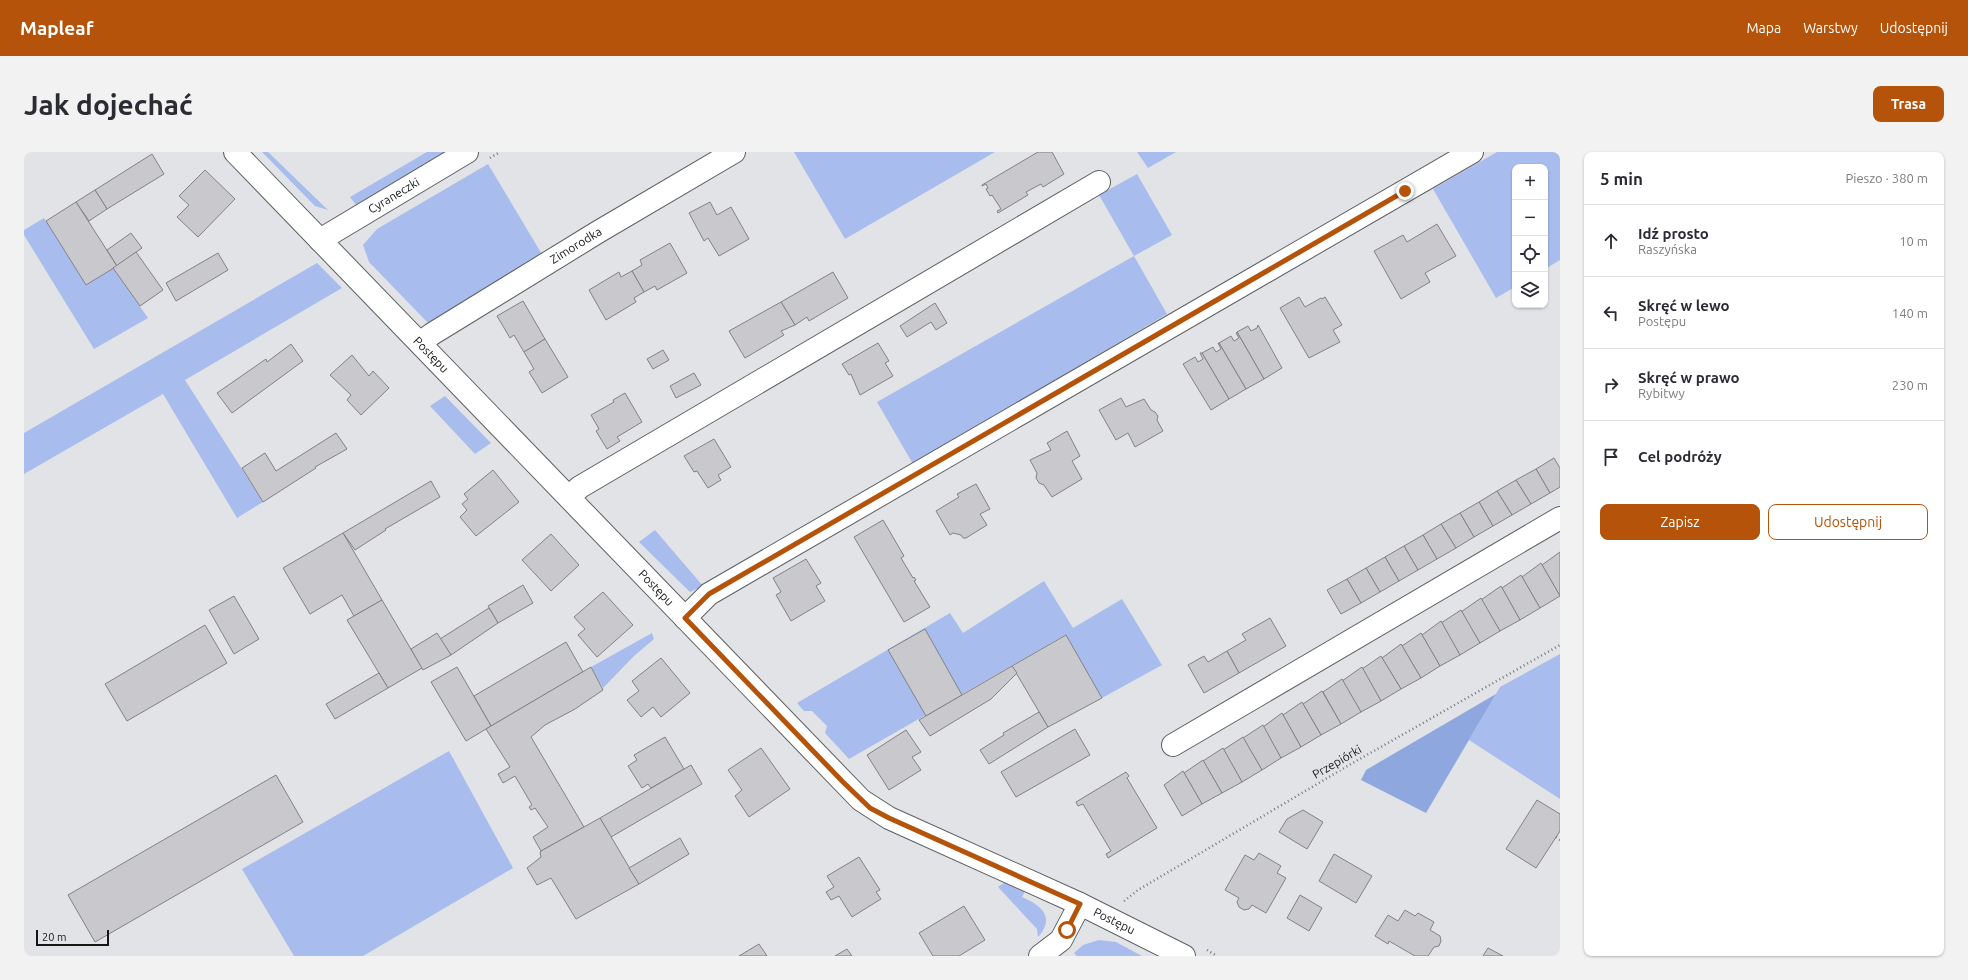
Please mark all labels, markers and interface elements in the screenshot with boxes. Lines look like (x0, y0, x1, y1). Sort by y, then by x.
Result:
text: Mapleaf (20, 17, 93, 39)
text: Mapa (1746, 20, 1781, 36)
text: Warstwy (1803, 20, 1858, 36)
text: Udostępnij (1880, 20, 1948, 36)
button: Trasa (1873, 86, 1944, 122)
text: Jak dojechać (24, 89, 193, 120)
map controls (1512, 164, 1548, 308)
button: + (1512, 164, 1548, 200)
text: 5 min (1600, 169, 1643, 188)
text: Pieszo · 380 m (1845, 171, 1928, 185)
street label: Cyraneczki (366, 175, 422, 216)
route end (1396, 182, 1414, 200)
button: − (1512, 200, 1548, 236)
street label: Zimorodka (548, 224, 604, 266)
text: Idź prosto (1638, 225, 1709, 242)
icon: ahead (1600, 230, 1622, 252)
text: 10 m (1899, 234, 1928, 248)
button: locate (1512, 236, 1548, 272)
text: Raszyńska (1638, 242, 1697, 256)
button: layers (1512, 272, 1548, 308)
text: Skręć w lewo (1638, 297, 1730, 314)
icon: left (1600, 302, 1622, 324)
text: 140 m (1892, 306, 1928, 320)
text: Postępu (1638, 314, 1686, 328)
street label: Postępu (411, 334, 451, 375)
text: Skręć w prawo (1638, 369, 1740, 386)
icon: right (1600, 374, 1622, 396)
text: 230 m (1892, 378, 1928, 392)
text: Rybitwy (1638, 386, 1685, 400)
icon: arrive (1600, 446, 1622, 468)
text: Cel podróży (1638, 448, 1722, 465)
button: Zapisz (1600, 504, 1760, 540)
button: Udostępnij (1768, 504, 1928, 540)
street label: Postępu (636, 567, 677, 608)
street label: Przepiórki (1310, 742, 1364, 781)
street label: Postępu (1092, 905, 1137, 936)
route start (1058, 921, 1076, 939)
scale bar (36, 928, 109, 947)
text: 20 m (42, 931, 66, 943)

